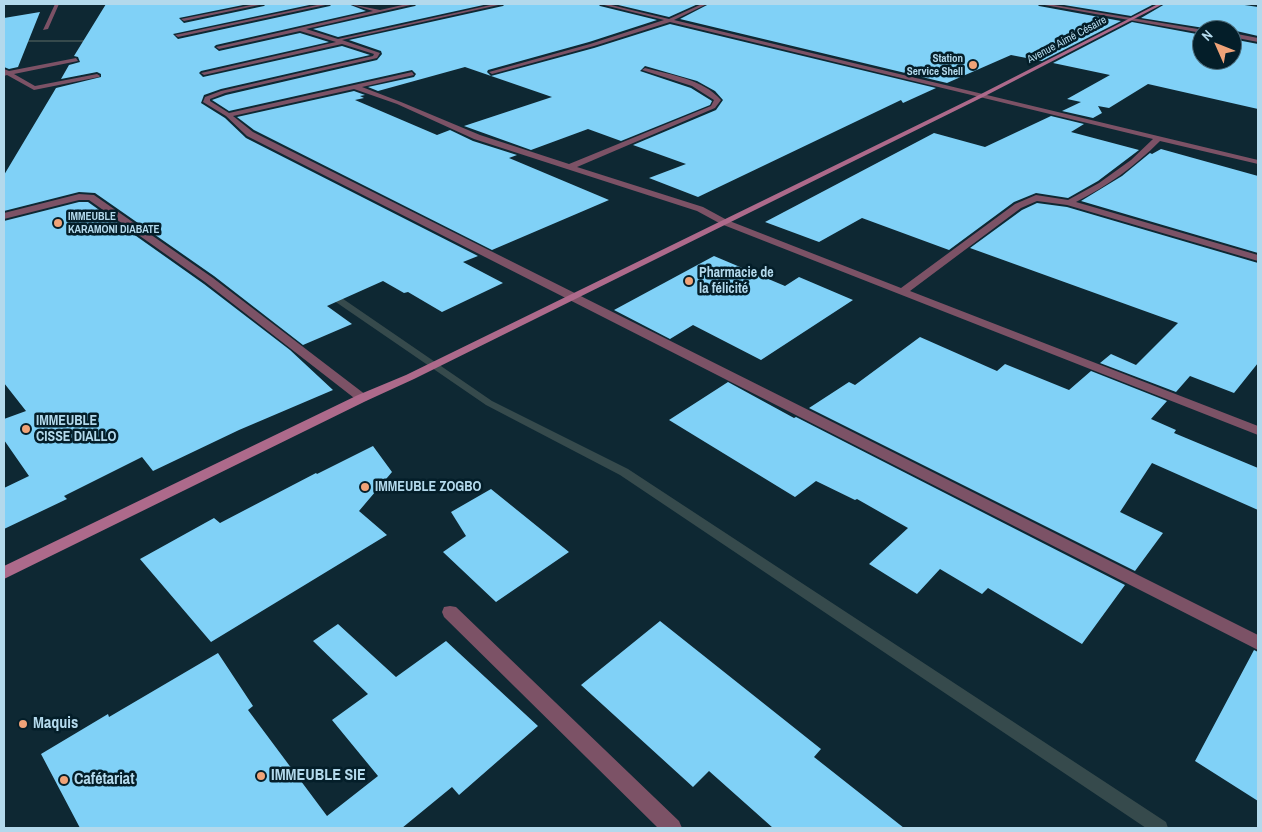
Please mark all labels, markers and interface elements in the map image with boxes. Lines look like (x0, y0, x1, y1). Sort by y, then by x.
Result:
street label: Avenue Aimé Césaire (1025, 13, 1109, 67)
north arrow (1192, 20, 1242, 70)
text: N (1198, 26, 1216, 45)
place label: Station Service Shell (907, 52, 963, 78)
marker: Station Service Shell (967, 59, 979, 71)
place label: IMMEUBLE KARAMONI DIABATE (68, 210, 160, 236)
marker: IMMEUBLE KARAMONI DIABATE (52, 217, 64, 229)
place label: Pharmacie de la félicité (699, 265, 774, 298)
marker: Pharmacie de la félicité (683, 275, 695, 287)
place label: IMMEUBLE CISSE DIALLO (36, 413, 116, 446)
marker: IMMEUBLE CISSE DIALLO (20, 423, 32, 435)
place label: IMMEUBLE ZOGBO (375, 479, 482, 495)
marker: IMMEUBLE ZOGBO (359, 481, 371, 493)
place label: Maquis (33, 714, 78, 734)
marker: Maquis (17, 718, 29, 730)
place label: IMMEUBLE SIE (271, 766, 366, 786)
place label: Cafétariat (74, 770, 135, 790)
marker: IMMEUBLE SIE (255, 770, 267, 782)
marker: Cafétariat (58, 774, 70, 786)

